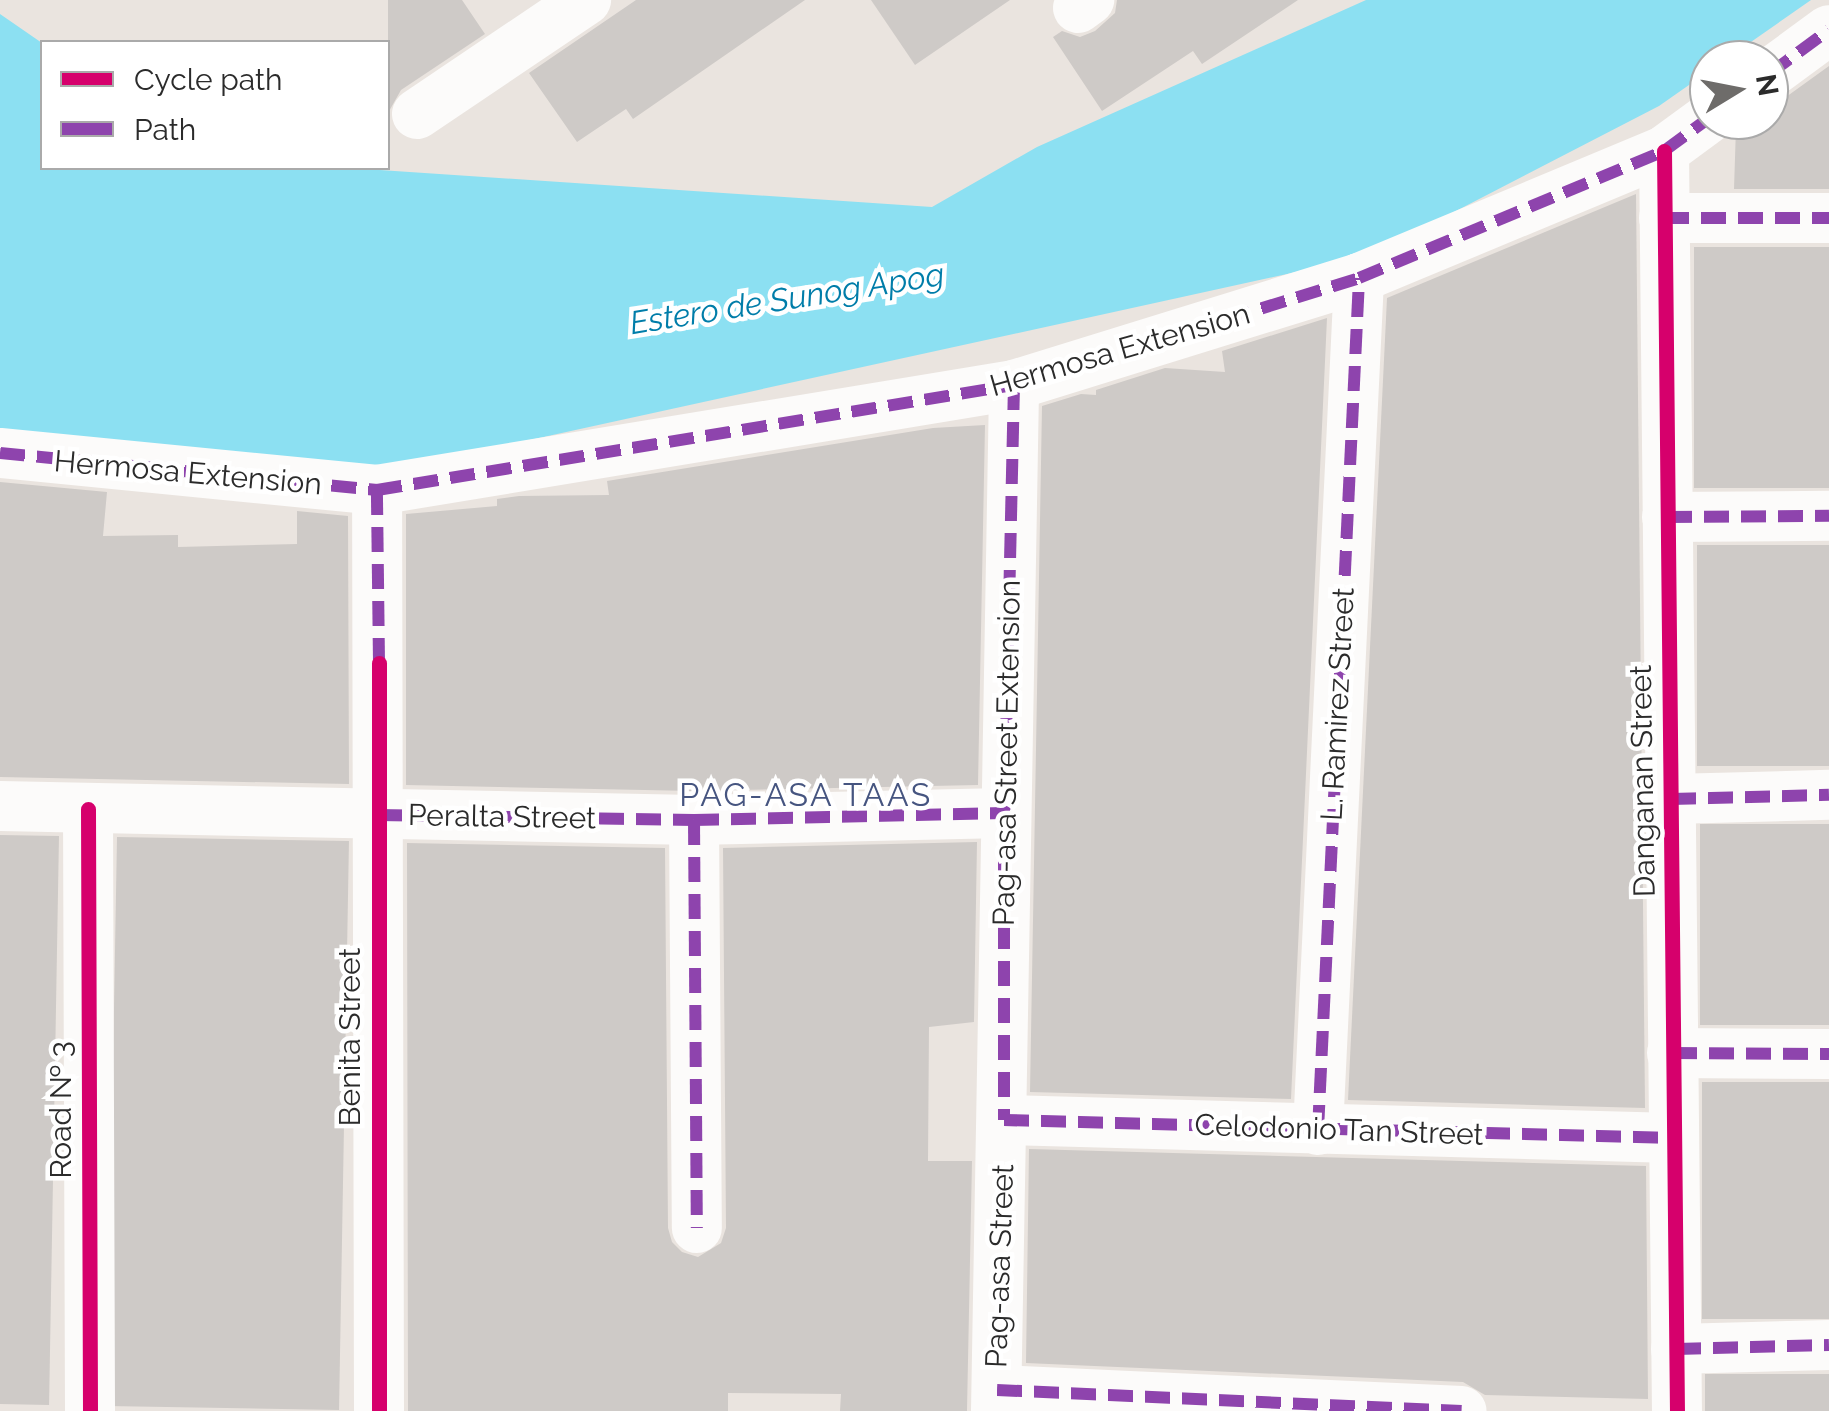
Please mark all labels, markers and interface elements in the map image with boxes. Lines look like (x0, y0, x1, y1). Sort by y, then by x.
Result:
legend (40, 40, 390, 170)
north arrow (1689, 40, 1789, 140)
text: Cycle path (134, 62, 282, 97)
text: N (1749, 72, 1785, 98)
text: Path (134, 112, 196, 147)
water label: Estero de Sunog Apog (627, 255, 947, 343)
street label: Hermosa Extension (986, 296, 1254, 404)
street label: Hermosa Extension (53, 443, 323, 503)
street label: Pag-asa Street Extension (986, 580, 1028, 926)
street label: L. Ramirez Street (1314, 586, 1362, 822)
street label: Danganan Street (1623, 665, 1663, 897)
district label: PAG-ASA TAAS (678, 776, 934, 814)
street label: Peralta Street (408, 797, 596, 837)
street label: Benita Street (332, 948, 368, 1126)
street label: Road № 3 (43, 1041, 79, 1179)
street label: Celodonio Tan Street (1193, 1107, 1485, 1153)
street label: Pag-asa Street (978, 1163, 1022, 1369)

